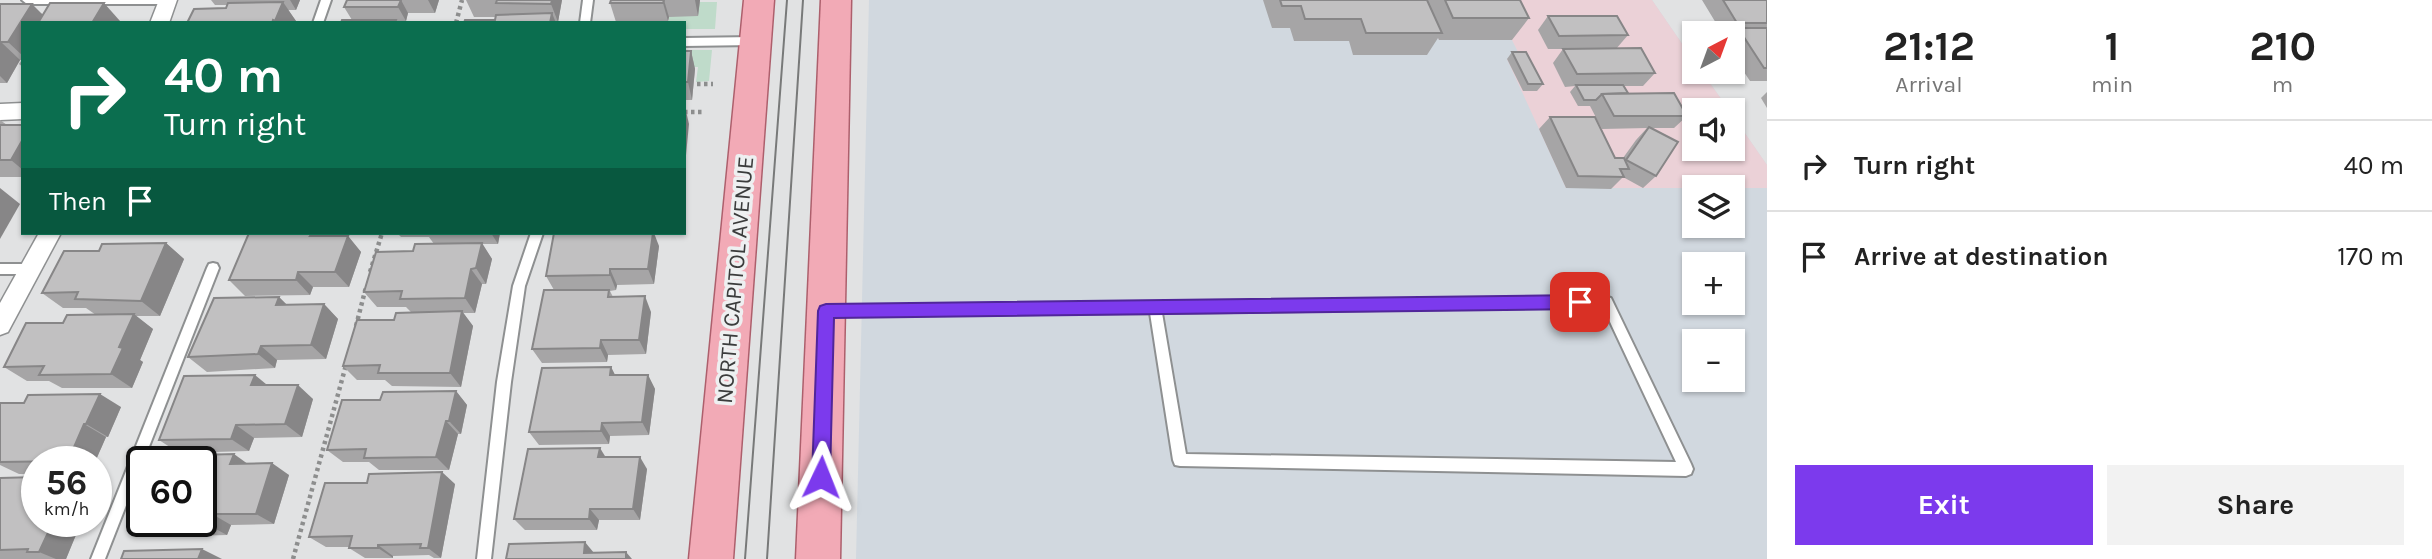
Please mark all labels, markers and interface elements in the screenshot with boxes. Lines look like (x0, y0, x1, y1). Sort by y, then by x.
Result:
north arrow (1682, 21, 1745, 84)
map controls (1682, 21, 1745, 392)
text: 21:12 (1883, 21, 1975, 71)
text: 1 (2105, 21, 2120, 71)
text: 210 (2249, 21, 2316, 71)
text: 40 m (164, 47, 283, 104)
icon: right (49, 49, 140, 140)
text: Arrival (1895, 71, 1963, 98)
text: min (2091, 71, 2133, 98)
text: m (2272, 71, 2293, 98)
button: sound (1682, 98, 1745, 161)
text: Turn right (164, 106, 306, 143)
icon: right (1795, 147, 1833, 185)
text: Turn right (1854, 150, 1975, 181)
text: 40 m (2344, 150, 2404, 181)
street label: NORTH CAPITOL AVENUE (711, 155, 759, 405)
button: layers (1682, 175, 1745, 238)
icon: arrive (121, 182, 159, 220)
text: Then (49, 186, 107, 217)
icon: arrive (1795, 238, 1833, 276)
text: Arrive at destination (1854, 241, 2108, 272)
text: 170 m (2337, 241, 2404, 272)
button: + (1682, 252, 1745, 315)
pin (1550, 272, 1610, 332)
icon: arrive (1561, 283, 1599, 321)
button: − (1682, 329, 1745, 392)
position arrow (784, 440, 858, 514)
speed limit sign: 60 (126, 446, 217, 537)
text: 56 (46, 462, 87, 503)
button: Exit (1795, 465, 2093, 545)
button: Share (2107, 465, 2404, 545)
text: km/h (44, 498, 89, 520)

